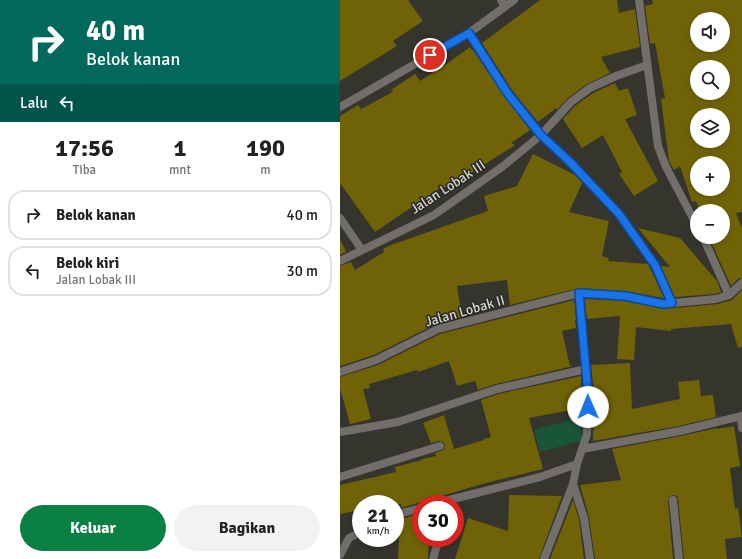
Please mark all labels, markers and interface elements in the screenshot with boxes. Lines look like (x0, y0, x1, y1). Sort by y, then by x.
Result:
map controls (690, 12, 730, 244)
button: sound (690, 12, 730, 52)
text: 40 m (86, 14, 145, 48)
icon: right (20, 16, 72, 68)
pin (413, 38, 447, 72)
icon: arrive (419, 44, 441, 66)
text: Belok kanan (86, 48, 180, 70)
button: search (690, 60, 730, 100)
icon: left (56, 92, 78, 114)
text: Lalu (20, 94, 48, 112)
button: layers (690, 108, 730, 148)
text: 17:56 (55, 133, 114, 163)
text: 1 (174, 133, 186, 163)
text: 190 (246, 133, 285, 163)
street label: Jalan Lobak III (407, 156, 489, 218)
button: + (690, 156, 730, 196)
text: Tiba (73, 162, 96, 178)
text: mnt (169, 162, 191, 178)
text: m (260, 162, 271, 178)
icon: right (22, 204, 44, 226)
button: − (690, 204, 730, 244)
text: Belok kanan (56, 206, 136, 224)
text: 40 m (287, 206, 318, 224)
text: Belok kiri (56, 254, 119, 272)
icon: left (22, 260, 44, 282)
text: 30 m (287, 262, 318, 280)
text: Jalan Lobak III (56, 272, 136, 288)
street label: Jalan Lobak II (423, 292, 507, 330)
position arrow (567, 386, 609, 428)
speed limit sign: 30 (412, 495, 464, 547)
text: 21 (367, 503, 389, 528)
button: Keluar (20, 505, 166, 551)
button: Bagikan (174, 505, 320, 551)
text: km/h (367, 525, 389, 537)

